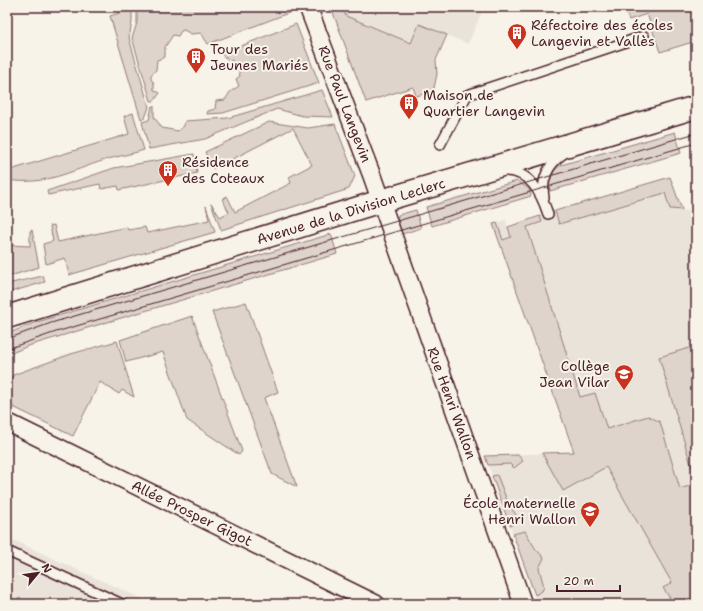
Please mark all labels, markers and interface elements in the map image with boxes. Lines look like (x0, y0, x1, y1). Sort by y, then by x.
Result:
place label: Réfectoire des écoles Langevin et Vallès (531, 16, 673, 50)
building icon: Réfectoire des écoles Langevin et Vallès (506, 22, 528, 50)
place label: Tour des Jeunes Mariés (210, 40, 309, 74)
street label: Rue Paul Langevin (314, 43, 376, 165)
building icon: Tour des Jeunes Mariés (185, 46, 207, 74)
place label: Maison de Quartier Langevin (423, 86, 545, 120)
building icon: Maison de Quartier Langevin (398, 92, 420, 120)
place label: Résidence des Coteaux (182, 153, 264, 187)
building icon: Résidence des Coteaux (157, 159, 179, 187)
street label: Avenue de la Division Leclerc (255, 174, 447, 248)
street label: Rue Henri Wallon (423, 345, 481, 462)
place label: Collège Jean Vilar (539, 357, 610, 391)
school or university icon: Collège Jean Vilar (613, 363, 635, 391)
street label: Allée Prosper Gigot (129, 476, 255, 550)
place label: École maternelle Henri Wallon (463, 494, 576, 528)
school or university icon: École maternelle Henri Wallon (579, 500, 601, 528)
north arrow (18, 553, 58, 593)
text: N (38, 561, 55, 576)
scale bar (557, 567, 620, 593)
text: 20 m (563, 573, 594, 589)

